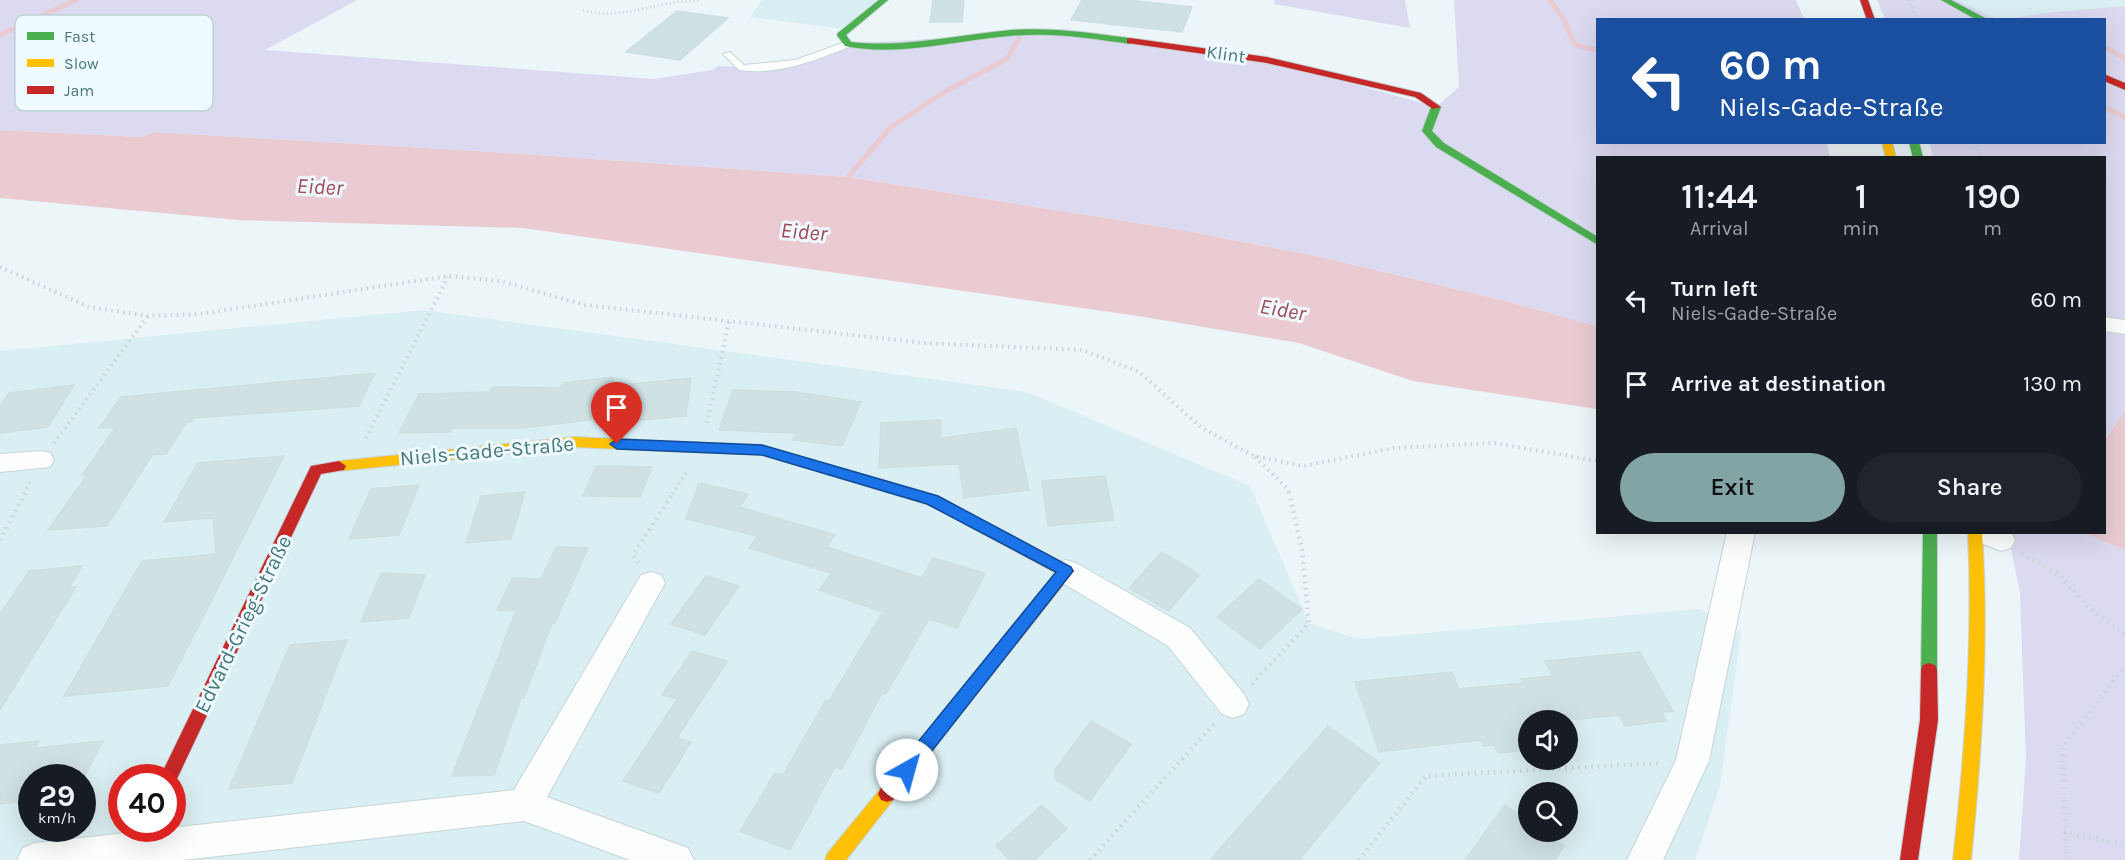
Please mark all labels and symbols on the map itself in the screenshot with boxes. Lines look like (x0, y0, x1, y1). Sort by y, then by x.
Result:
legend (15, 15, 213, 111)
text: Fast (64, 27, 95, 46)
street label: Klint (1205, 40, 1247, 68)
text: Slow (64, 54, 99, 73)
text: Jam (64, 81, 94, 100)
water label: Eider (296, 173, 345, 201)
water label: Eider (780, 217, 830, 247)
water label: Eider (1258, 293, 1309, 327)
pin (591, 382, 642, 444)
street label: Niels-Gade-Straße (399, 431, 575, 471)
street label: Edvard-Grieg-Straße (190, 531, 296, 717)
position arrow (875, 738, 939, 802)
speed limit sign: 40 (108, 764, 186, 842)

